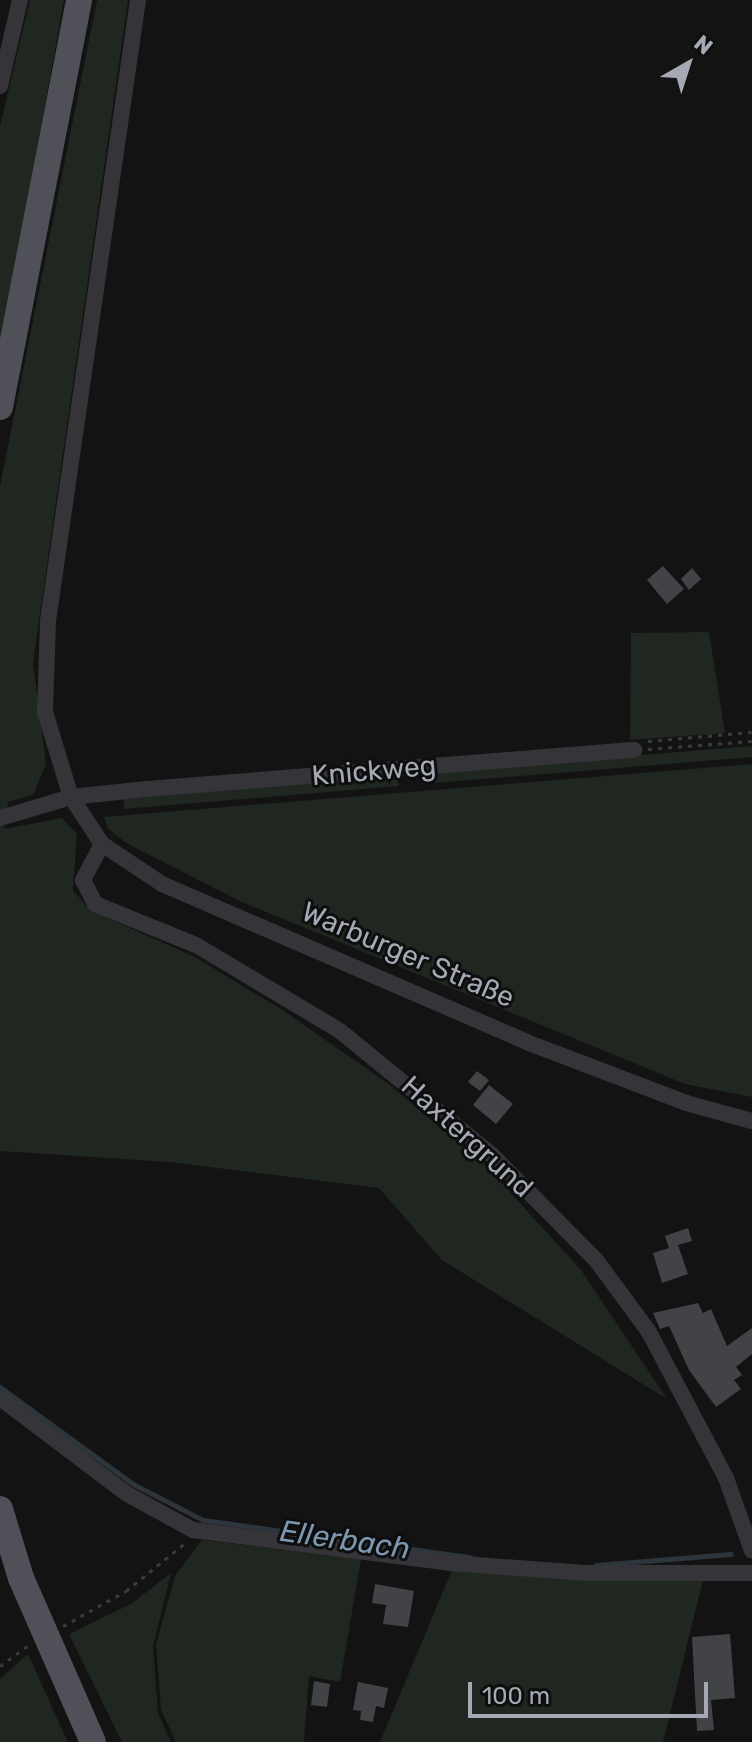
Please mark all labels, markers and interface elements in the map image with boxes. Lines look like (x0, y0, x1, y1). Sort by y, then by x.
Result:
north arrow (648, 24, 728, 104)
text: N (689, 29, 718, 60)
street label: Knickweg (310, 749, 438, 793)
street label: Warburger Straße (296, 895, 520, 1015)
street label: Haxtergrund (394, 1069, 540, 1205)
water label: Ellerbach (278, 1513, 412, 1567)
scale bar (472, 1666, 712, 1716)
text: 100 m (482, 1682, 550, 1710)

